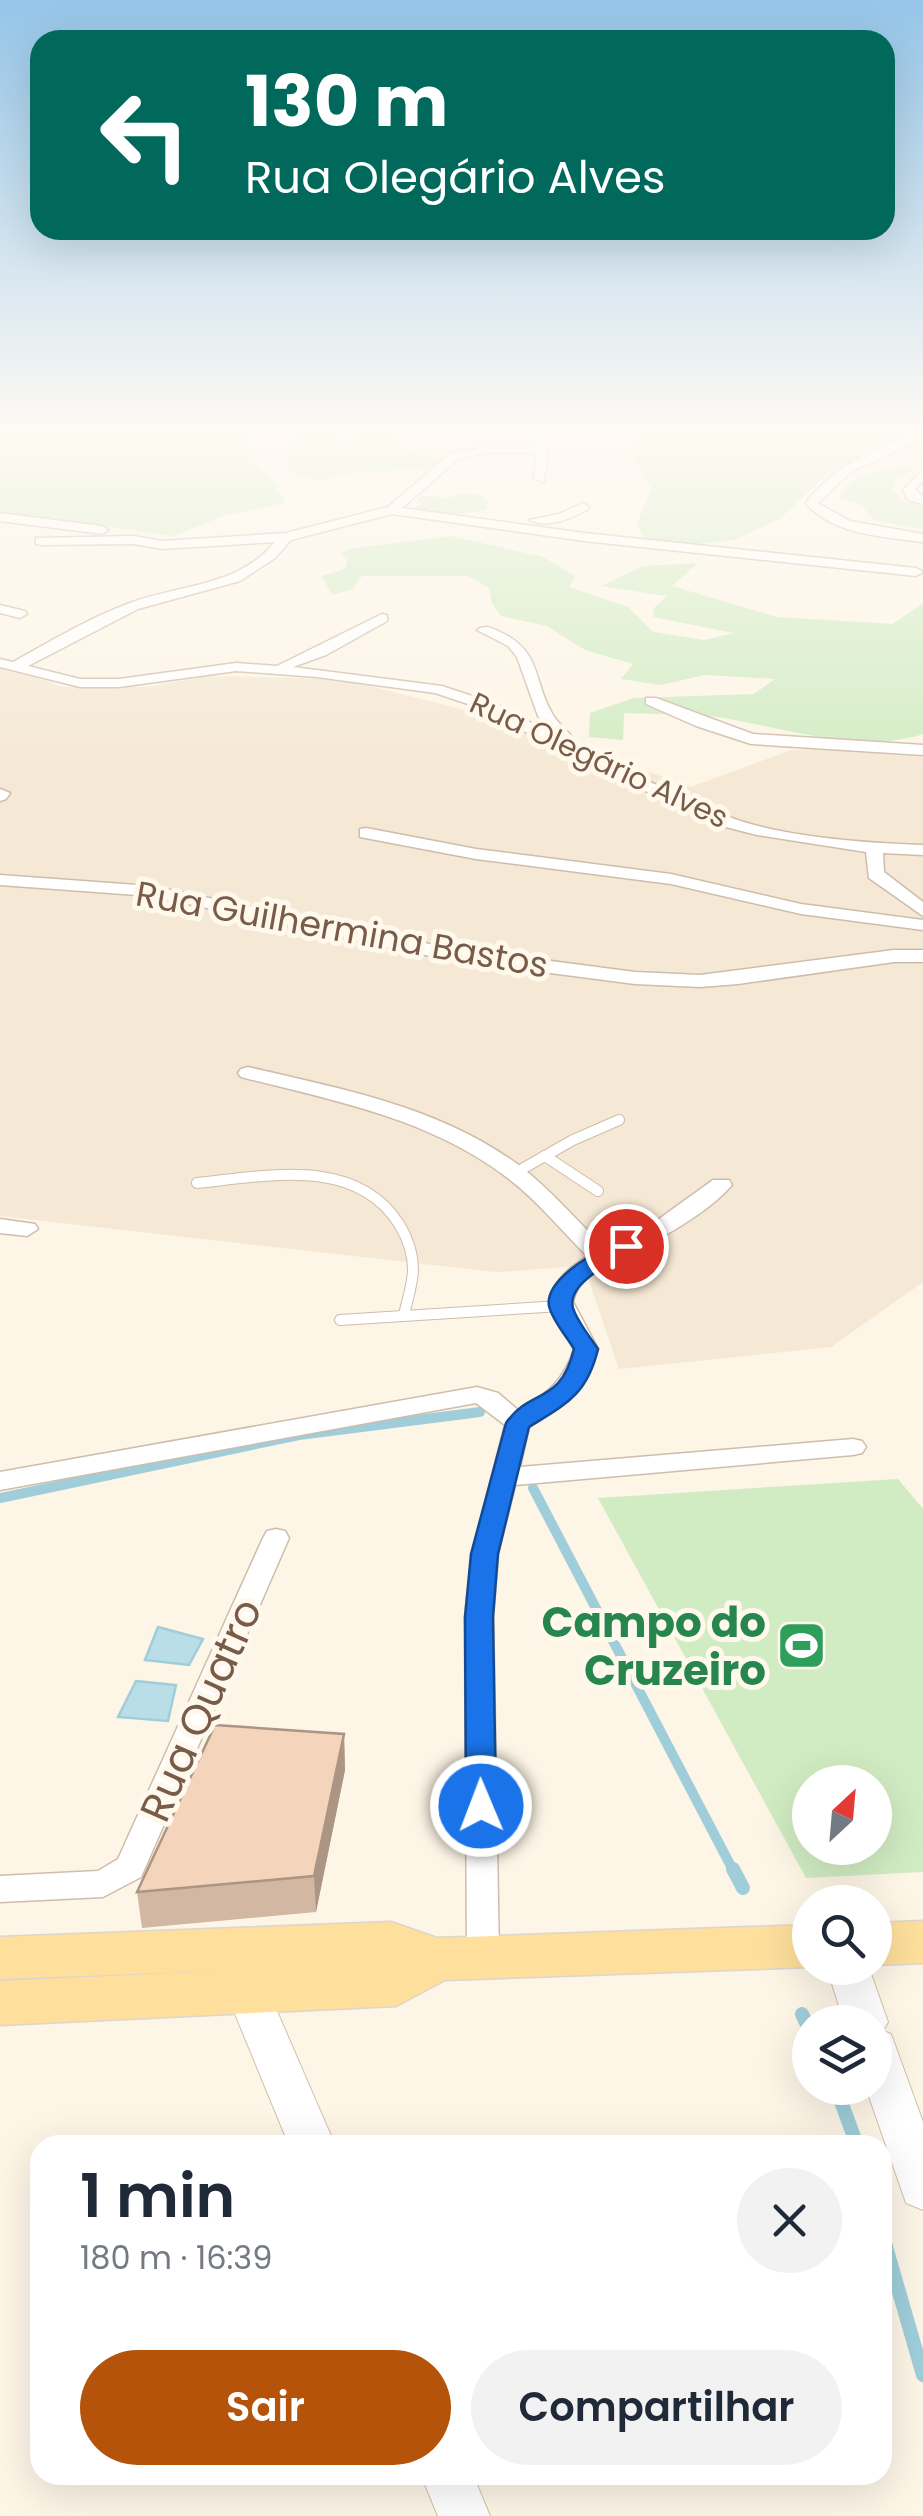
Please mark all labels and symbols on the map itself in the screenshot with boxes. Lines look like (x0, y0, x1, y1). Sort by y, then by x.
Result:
street label: Rua Olegário Alves (463, 681, 735, 839)
street label: Rua Guilhermina Bastos (132, 869, 552, 989)
pin (584, 1204, 669, 1289)
street label: Rua Quatro (126, 1589, 276, 1831)
place label: Campo do Cruzeiro (542, 1593, 766, 1700)
sports icon: Campo do Cruzeiro (775, 1620, 827, 1672)
position arrow (429, 1754, 533, 1858)
north arrow (792, 1765, 892, 1865)

